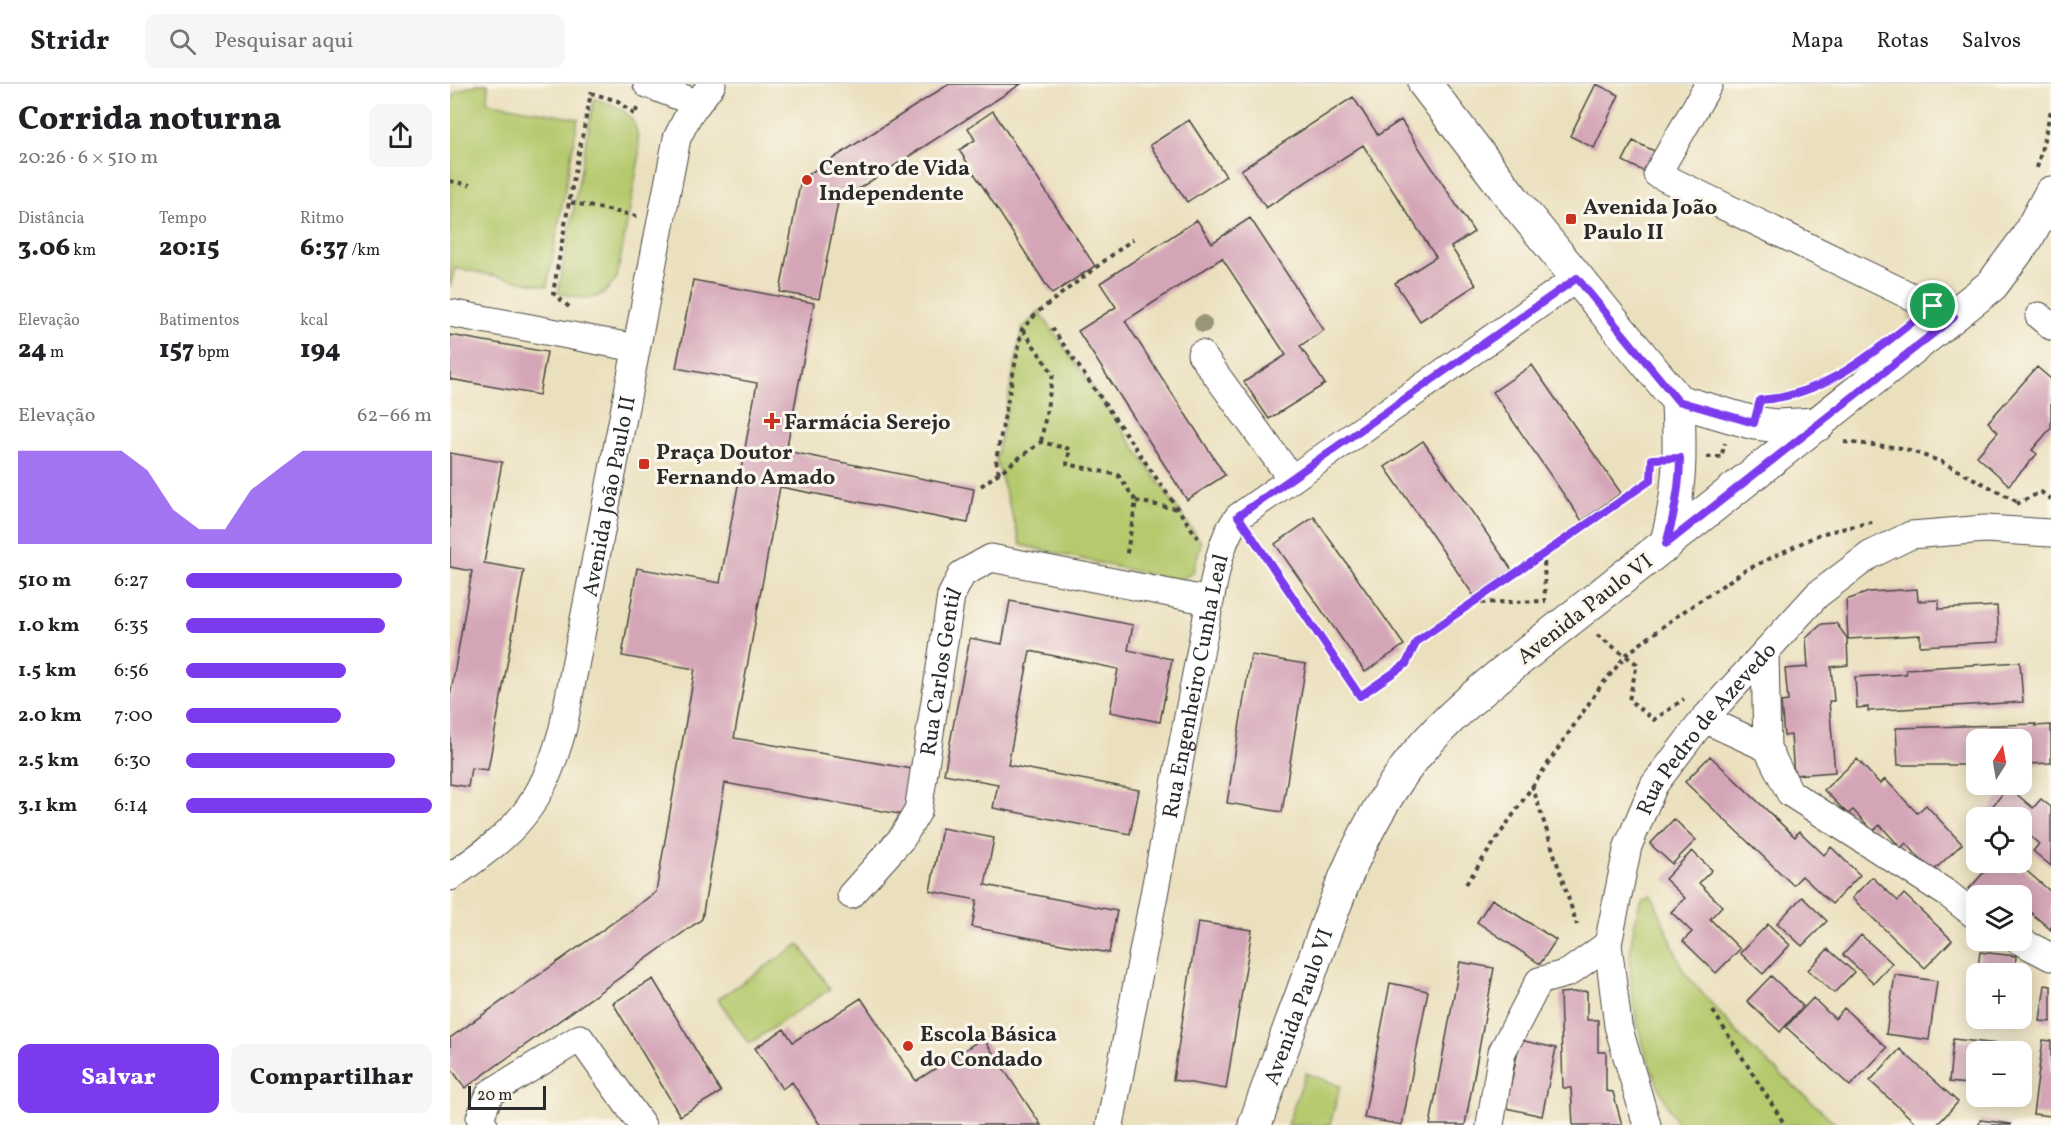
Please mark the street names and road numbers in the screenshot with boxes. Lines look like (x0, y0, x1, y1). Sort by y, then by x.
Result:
street label: Avenida João Paulo II (576, 393, 645, 600)
street label: Avenida Paulo VI (1511, 547, 1660, 673)
street label: Rua Engenheiro Cunha Leal (1156, 551, 1238, 821)
street label: Rua Carlos Gentil (914, 582, 971, 758)
street label: Rua Pedro de Azevedo (1630, 636, 1785, 820)
street label: Avenida Paulo VI (1257, 924, 1342, 1090)

